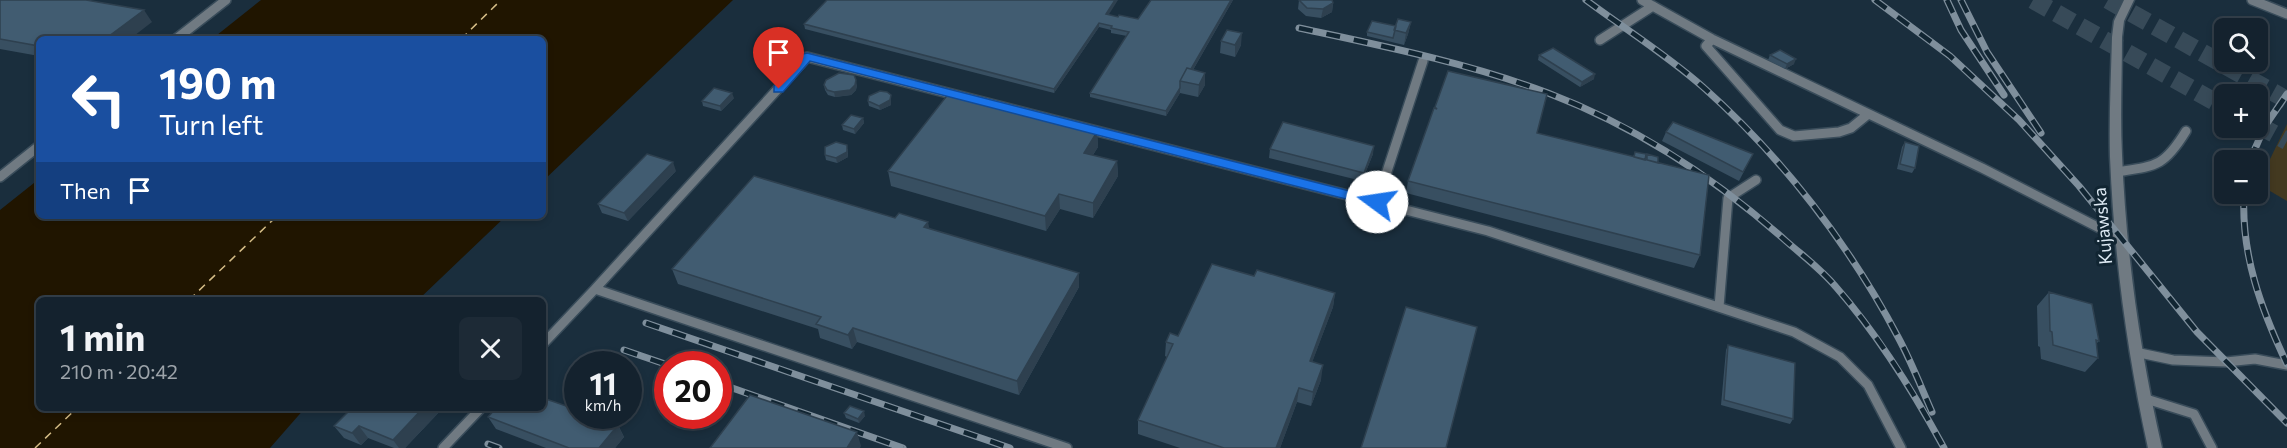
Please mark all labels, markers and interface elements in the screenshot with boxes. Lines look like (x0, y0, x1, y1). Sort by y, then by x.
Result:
map controls (2214, 18, 2268, 204)
button: search (2214, 18, 2268, 72)
pin (753, 27, 804, 89)
icon: arrive (762, 36, 795, 69)
text: 190 m (159, 56, 277, 108)
icon: left (60, 60, 138, 138)
button: + (2214, 84, 2268, 138)
text: Turn left (159, 108, 263, 141)
button: − (2214, 150, 2268, 204)
position arrow (1345, 170, 1409, 234)
icon: arrive (123, 174, 156, 207)
text: Then (60, 177, 111, 204)
street label: Kujawska (2088, 187, 2116, 266)
text: 1 min (60, 314, 145, 358)
button: close (459, 317, 522, 380)
speed limit sign: 20 (654, 351, 732, 429)
text: 210 m · 20:42 (60, 359, 178, 383)
text: 11 (589, 364, 617, 401)
text: km/h (585, 396, 621, 414)

